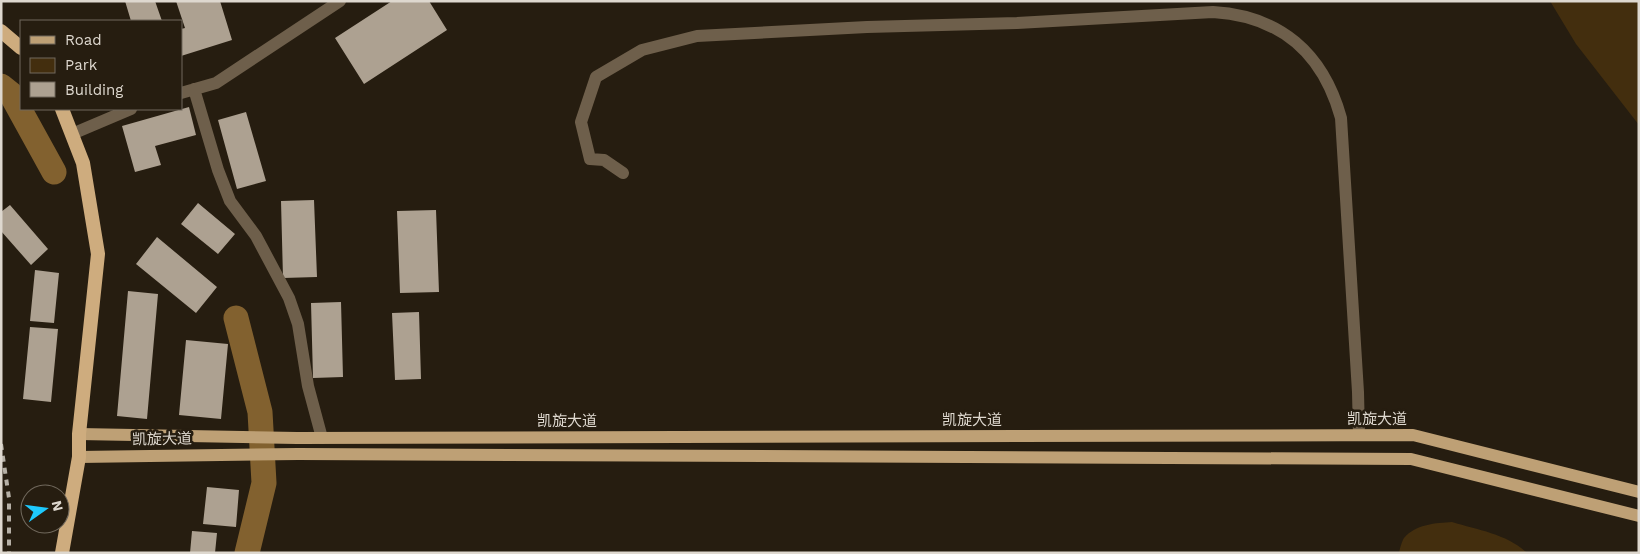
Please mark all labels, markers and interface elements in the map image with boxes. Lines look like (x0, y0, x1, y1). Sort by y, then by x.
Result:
legend (20, 20, 182, 110)
text: Road (65, 31, 102, 49)
text: Park (65, 56, 98, 74)
text: Building (65, 81, 123, 99)
street label: 凯旋大道 (1347, 410, 1407, 428)
street label: 凯旋大道 (942, 411, 1002, 429)
street label: 凯旋大道 (537, 412, 597, 430)
street label: 凯旋大道 (132, 429, 192, 449)
north arrow (20, 484, 70, 534)
text: N (49, 499, 67, 513)

